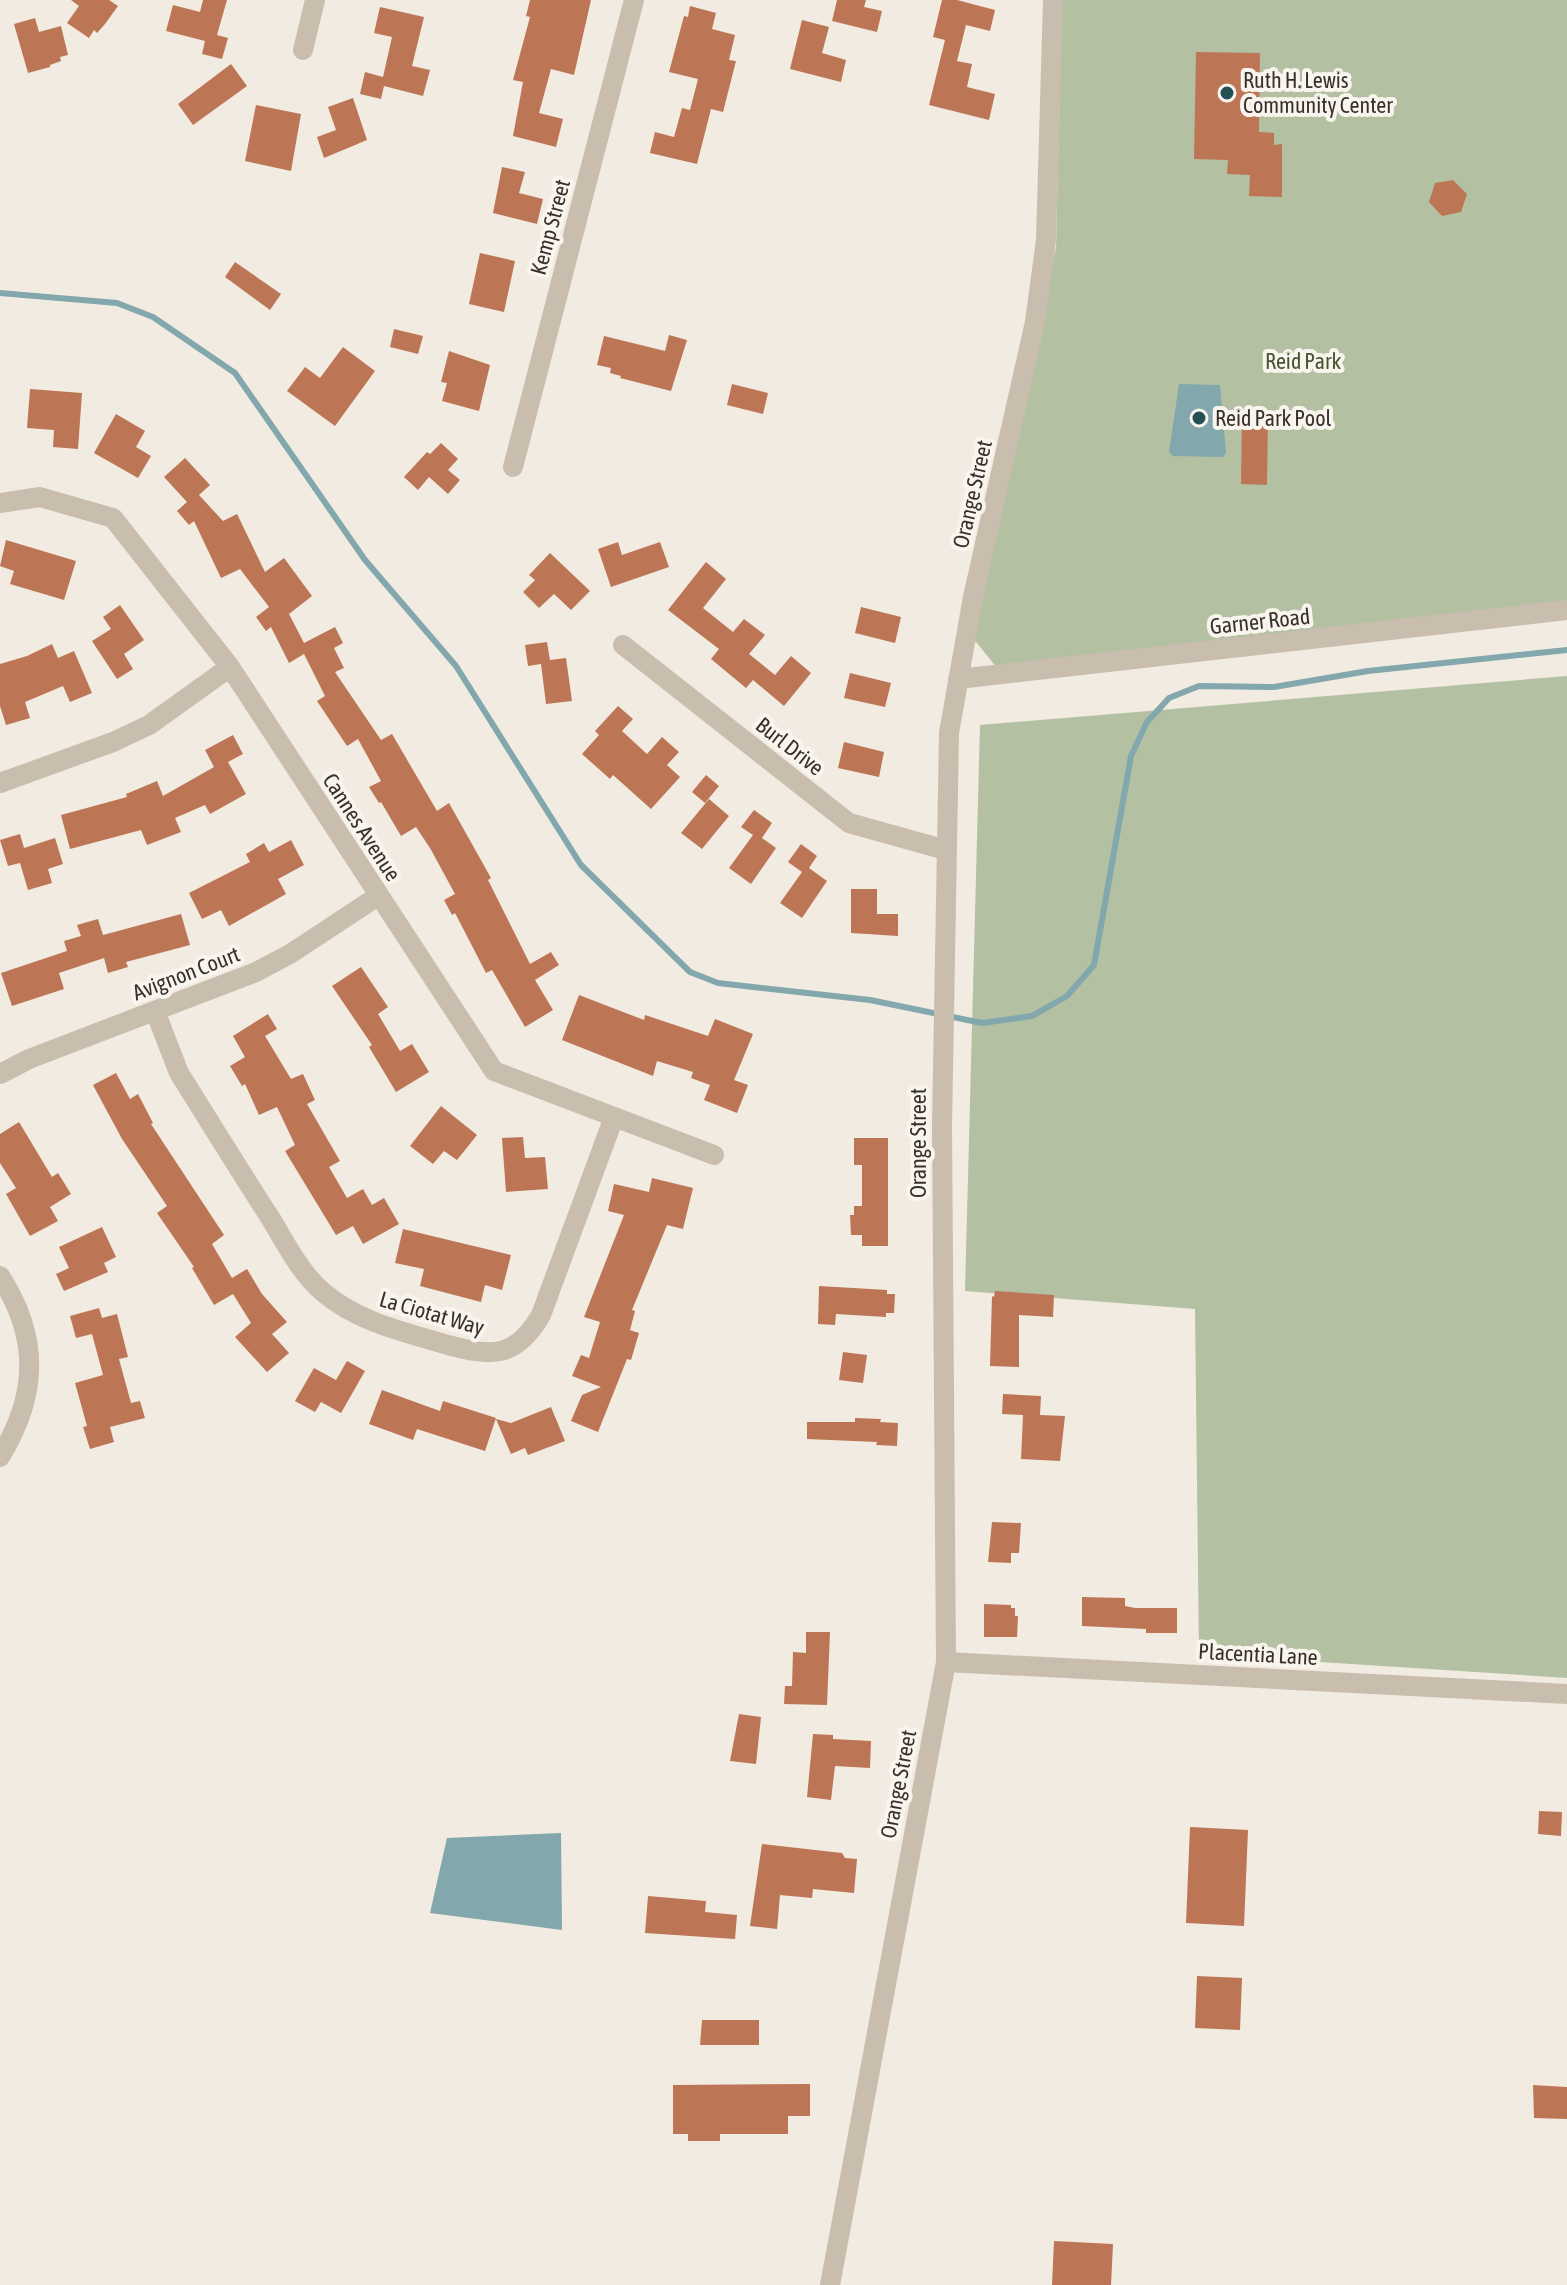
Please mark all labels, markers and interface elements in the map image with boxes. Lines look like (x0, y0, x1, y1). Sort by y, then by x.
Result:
place label: Ruth H. Lewis Community Center (1243, 67, 1393, 118)
marker: Ruth H. Lewis Community Center (1218, 84, 1236, 102)
street label: Kemp Street (525, 176, 575, 278)
park label: Reid Park (1265, 348, 1341, 374)
place label: Reid Park Pool (1215, 405, 1331, 431)
marker: Reid Park Pool (1190, 409, 1208, 427)
street label: Orange Street (947, 437, 997, 551)
street label: Garner Road (1209, 603, 1311, 639)
street label: Burl Drive (751, 711, 829, 781)
street label: Cannes Avenue (318, 768, 406, 886)
street label: Avignon Court (129, 941, 243, 1005)
street label: Orange Street (905, 1088, 931, 1198)
street label: La Ciotat Way (377, 1286, 487, 1340)
street label: Placentia Lane (1198, 1638, 1318, 1670)
street label: Orange Street (875, 1727, 921, 1841)

